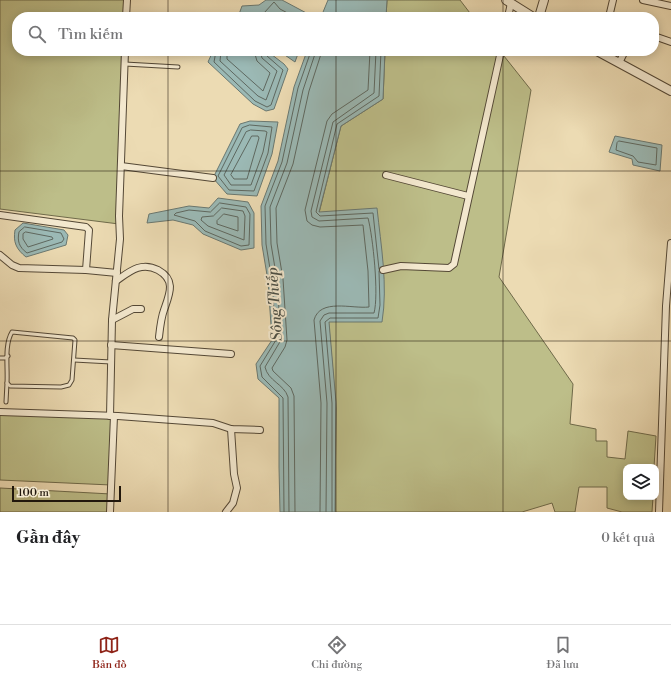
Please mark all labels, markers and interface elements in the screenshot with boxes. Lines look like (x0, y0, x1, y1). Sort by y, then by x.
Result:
search box (12, 12, 659, 56)
icon: search (26, 23, 48, 45)
text: Tìm kiếm (58, 25, 123, 44)
water label: Sông Thiếp (263, 266, 287, 342)
map controls (623, 464, 659, 500)
button: layers (623, 464, 659, 500)
scale bar (12, 484, 121, 503)
text: 100 m (18, 486, 49, 500)
text: Gần đây (16, 527, 80, 549)
text: 0 kết quả (601, 530, 655, 546)
tab: Bản đồ (92, 634, 127, 672)
tab: Chỉ đường (311, 634, 362, 672)
tab: Đã lưu (547, 634, 579, 672)

